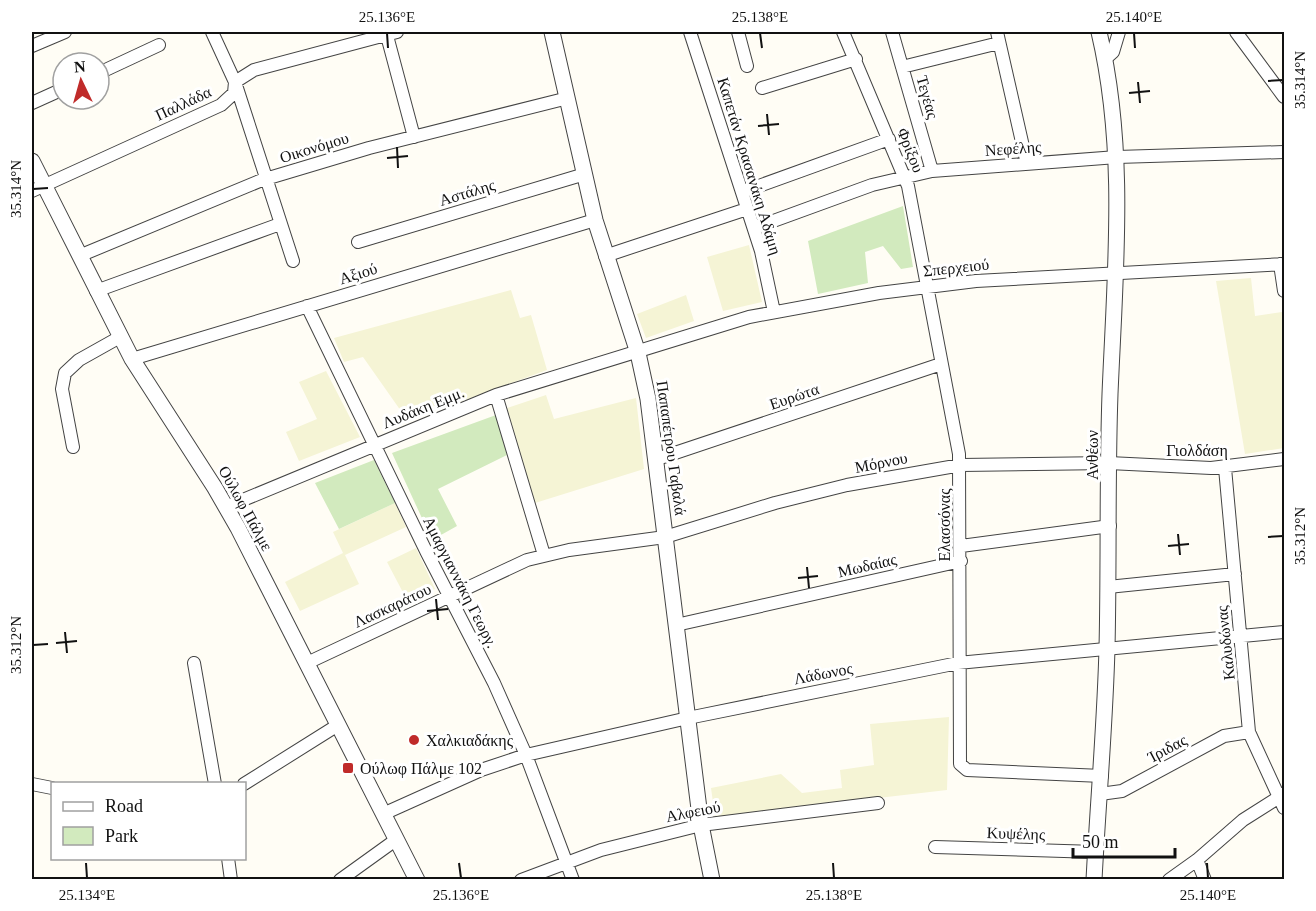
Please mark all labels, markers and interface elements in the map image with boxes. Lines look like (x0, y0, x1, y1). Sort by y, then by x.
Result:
text: 25.136°E (359, 9, 415, 25)
text: 25.138°E (732, 9, 788, 25)
text: 25.140°E (1106, 9, 1162, 25)
north arrow (51, 51, 111, 111)
text: 35.314°N (1292, 51, 1308, 109)
text: N (73, 58, 87, 76)
street label: Τεγέας (912, 74, 942, 121)
street label: Καπετάν Κρασανάκη Αδάμη (713, 75, 785, 257)
street label: Παλλάδα (153, 83, 214, 124)
street label: Φρίξου (893, 125, 927, 175)
street label: Οικονόμου (278, 129, 351, 167)
street label: Νεφέλης (984, 138, 1043, 160)
text: 35.314°N (8, 160, 24, 218)
street label: Αστάλης (437, 176, 498, 210)
street label: Σπερχειού (922, 256, 990, 280)
street label: Αξιού (337, 260, 379, 287)
street label: Παπαπέτρου Γαβαλά (653, 380, 689, 517)
street label: Ευρώτα (767, 380, 822, 414)
street label: Λυδάκη Εμμ. (380, 383, 467, 433)
street label: Ανθέων (1084, 430, 1101, 480)
street label: Γιολδάση (1166, 442, 1228, 460)
street label: Μόρνου (853, 449, 909, 477)
street label: Ούλωφ Πάλμε (214, 463, 276, 554)
street label: Ελασσόνας (936, 488, 953, 562)
text: 35.312°N (1292, 507, 1308, 565)
street label: Αμαργιαννάκη Γεωργ. (419, 514, 501, 651)
street label: Μωδαίας (836, 550, 899, 580)
street label: Λασκαράτου (351, 580, 434, 632)
street label: Καλυδώνας (1213, 604, 1238, 681)
text: 35.312°N (8, 616, 24, 674)
street label: Λάδωνος (792, 659, 855, 688)
street label: Ίριδας (1144, 731, 1190, 767)
place label: Χαλκιαδάκης (426, 732, 514, 750)
marker: Χαλκιαδάκης (407, 733, 421, 747)
place label: Ούλωφ Πάλμε 102 (360, 760, 482, 778)
marker: Ούλωφ Πάλμε 102 (341, 761, 355, 775)
legend (51, 782, 246, 860)
text: Road (105, 796, 143, 816)
street label: Αλφειού (664, 798, 722, 826)
scale bar (1073, 821, 1175, 859)
street label: Κυψέλης (986, 824, 1046, 844)
text: Park (105, 826, 138, 846)
text: 50 m (1082, 832, 1119, 852)
text: 25.134°E (59, 887, 115, 903)
text: 25.136°E (433, 887, 489, 903)
text: 25.138°E (806, 887, 862, 903)
text: 25.140°E (1180, 887, 1236, 903)

